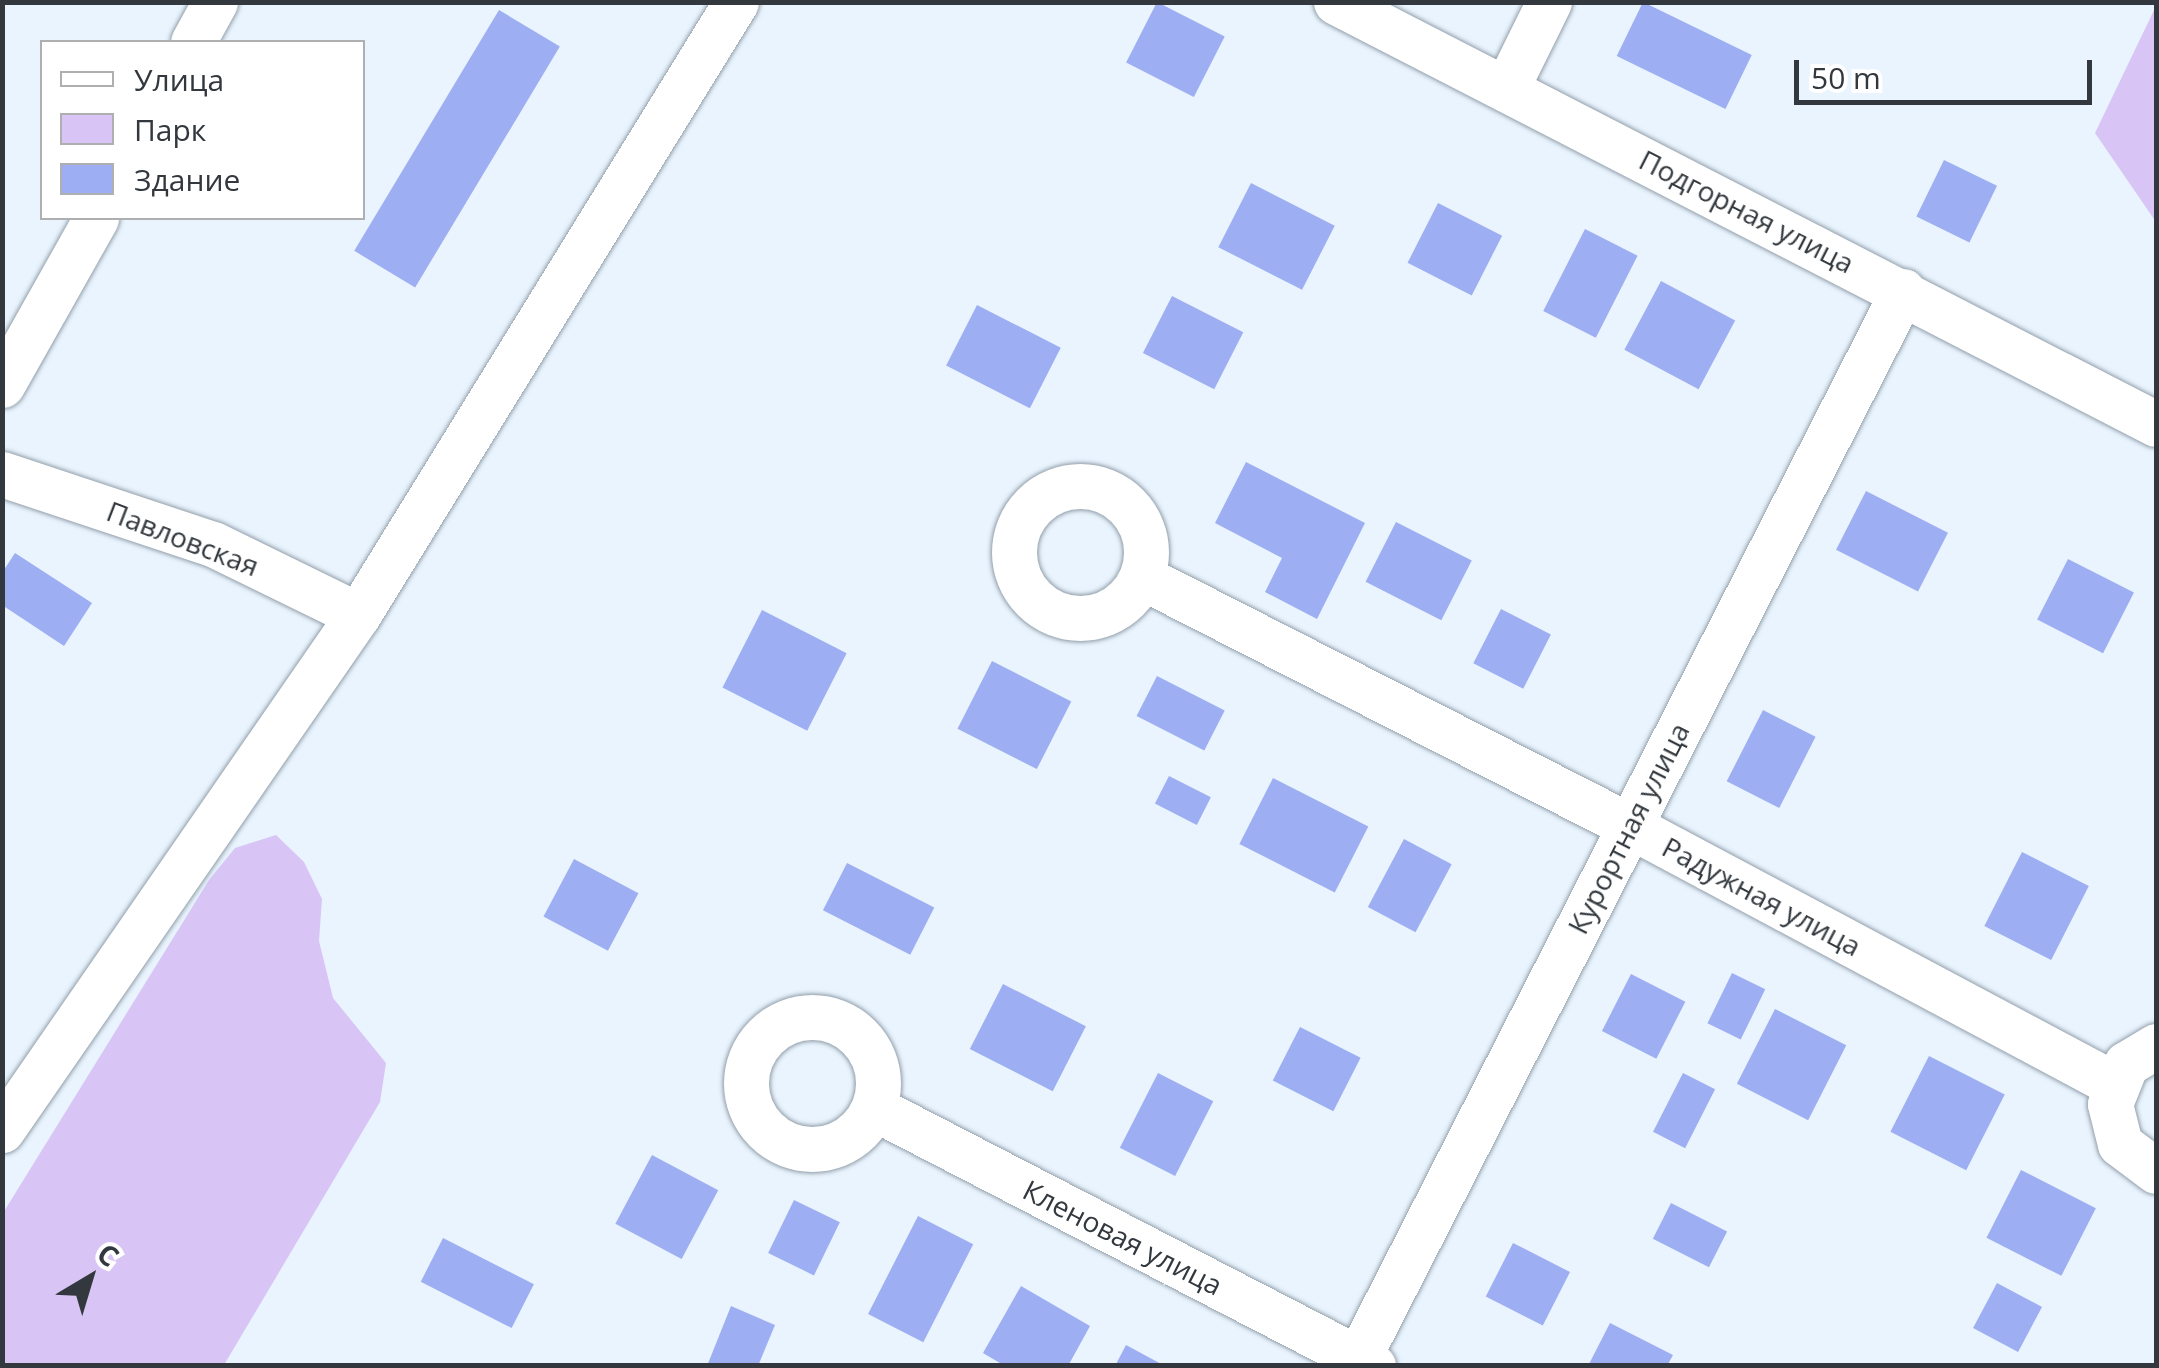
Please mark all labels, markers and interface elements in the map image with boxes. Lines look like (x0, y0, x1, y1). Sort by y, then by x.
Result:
legend (40, 40, 365, 220)
scale bar (1799, 40, 2096, 102)
text: 50 m (1811, 57, 1881, 98)
text: Улица (134, 59, 224, 100)
text: Парк (134, 109, 206, 150)
street label: Подгорная улица (1634, 142, 1860, 280)
text: Здание (134, 159, 240, 200)
street label: Павловская (102, 494, 264, 582)
street label: Курортная улица (1560, 717, 1696, 939)
street label: Радужная улица (1657, 830, 1867, 962)
street label: Кленовая улица (1018, 1172, 1228, 1302)
north arrow (40, 1228, 140, 1328)
text: С (90, 1234, 127, 1275)

